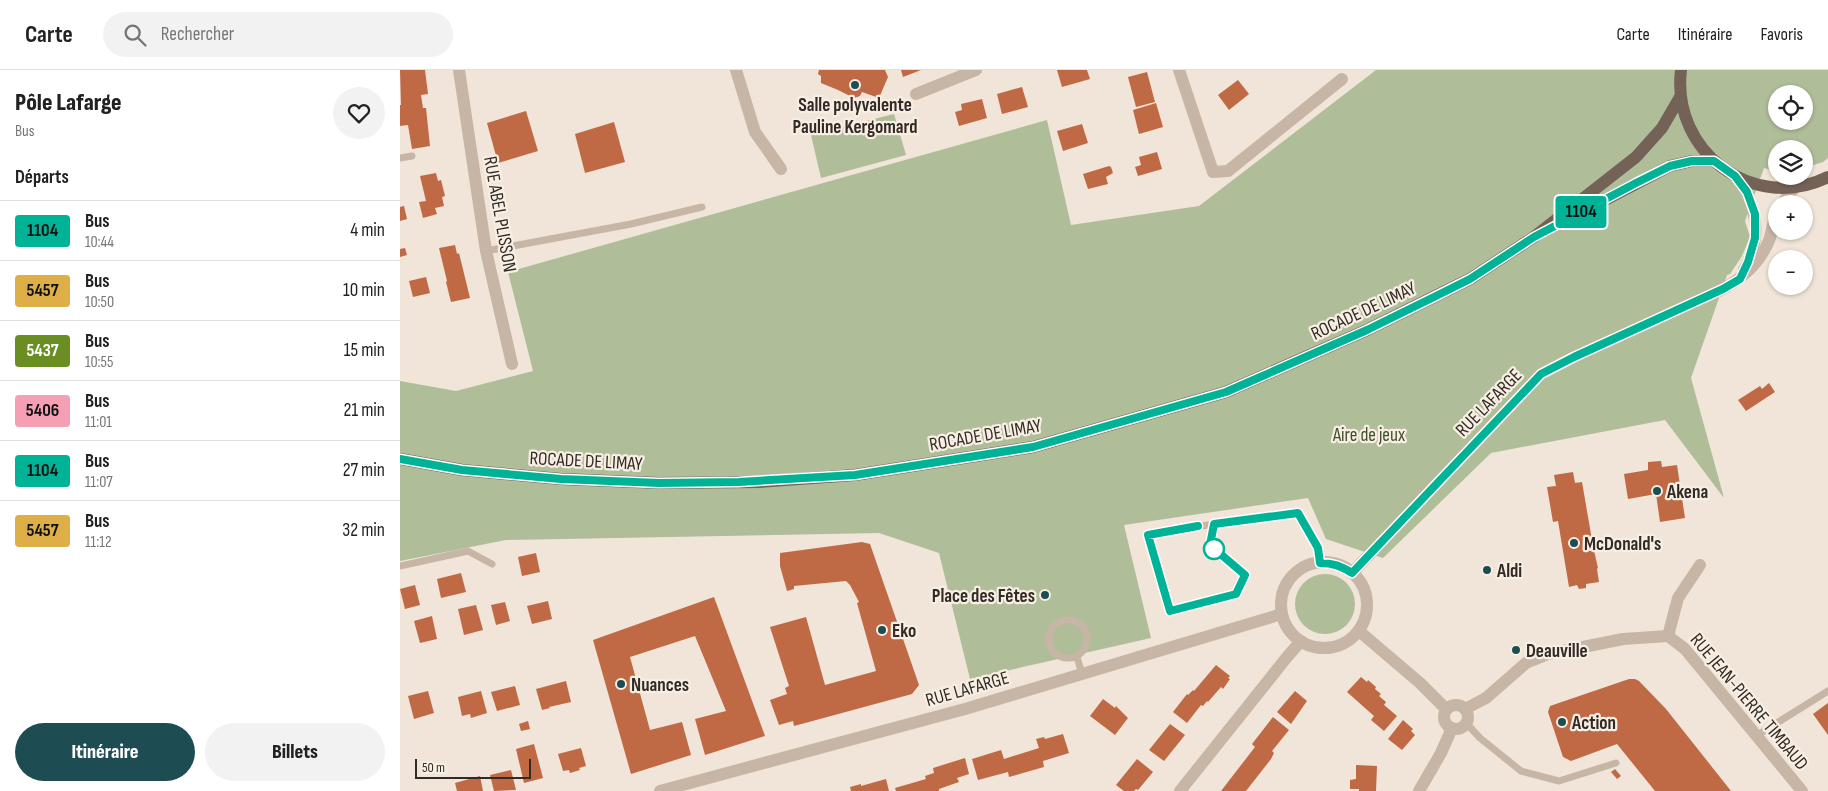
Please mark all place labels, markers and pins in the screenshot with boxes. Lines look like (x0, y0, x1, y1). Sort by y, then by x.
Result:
marker: Salle polyvalente Pauline Kergomard (849, 79, 861, 91)
place label: Salle polyvalente Pauline Kergomard (793, 94, 918, 139)
place label: Akena (1666, 481, 1708, 504)
marker: Akena (1651, 485, 1663, 497)
place label: McDonald's (1584, 533, 1661, 556)
marker: McDonald's (1568, 537, 1580, 549)
unlabelled marker (1203, 538, 1225, 560)
place label: Aldi (1496, 560, 1522, 583)
marker: Aldi (1481, 564, 1493, 576)
place label: Place des Fêtes (932, 585, 1035, 608)
marker: Place des Fêtes (1039, 589, 1051, 601)
place label: Eko (892, 620, 916, 643)
marker: Eko (876, 624, 888, 636)
place label: Deauville (1526, 640, 1588, 663)
marker: Deauville (1510, 644, 1522, 656)
place label: Nuances (631, 674, 689, 697)
marker: Nuances (615, 678, 627, 690)
place label: Action (1571, 712, 1616, 735)
marker: Action (1556, 716, 1568, 728)

